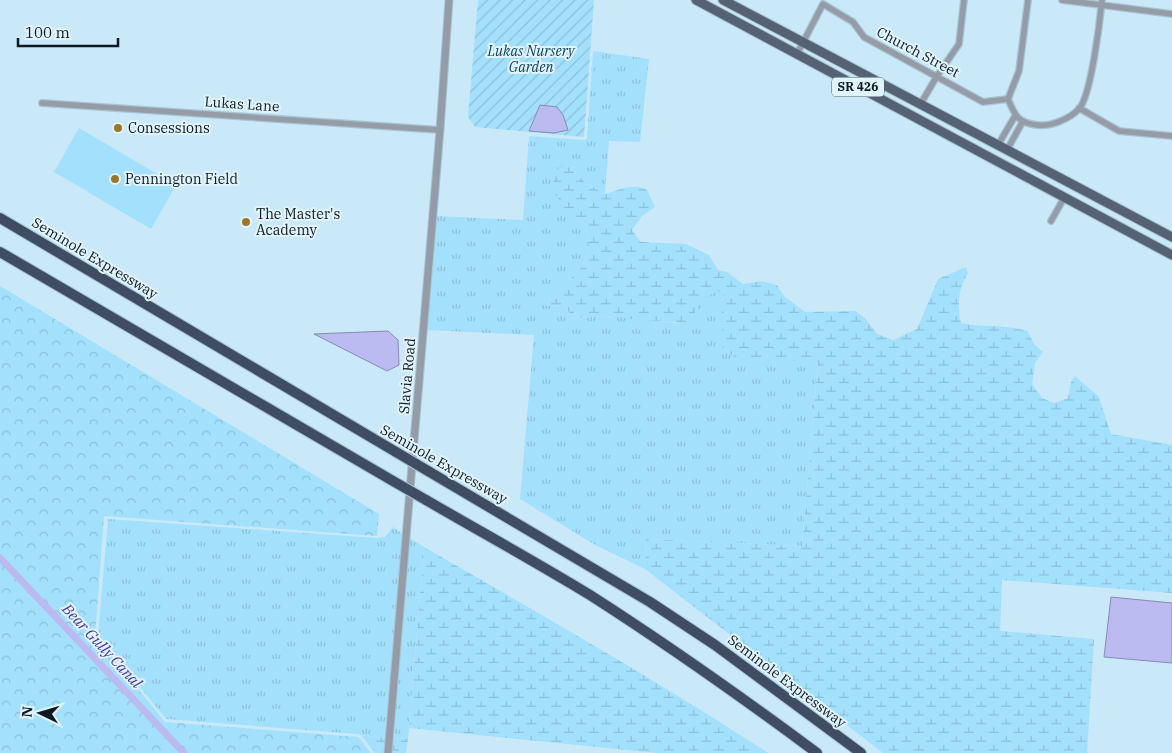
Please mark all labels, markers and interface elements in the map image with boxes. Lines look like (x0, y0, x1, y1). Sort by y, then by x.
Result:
scale bar (18, 15, 118, 47)
text: 100 m (25, 23, 70, 42)
street label: Church Street (873, 23, 963, 81)
park label: Lukas Nursery Garden (487, 42, 576, 76)
road number: SR 426 (832, 77, 884, 96)
street label: Lukas Lane (204, 92, 280, 116)
place label: Consessions (128, 119, 210, 137)
marker: Consessions (112, 122, 124, 134)
place label: Pennington Field (125, 170, 238, 188)
marker: Pennington Field (109, 173, 121, 185)
place label: The Master's Academy (256, 205, 340, 239)
street label: Seminole Expressway (29, 213, 162, 303)
marker: The Master's Academy (240, 216, 252, 228)
street label: Slavia Road (395, 337, 419, 415)
street label: Seminole Expressway (377, 420, 511, 508)
water label: Bear Gully Canal (58, 599, 147, 692)
street label: Seminole Expressway (724, 631, 850, 732)
north arrow (15, 688, 65, 738)
text: N (18, 706, 36, 718)

